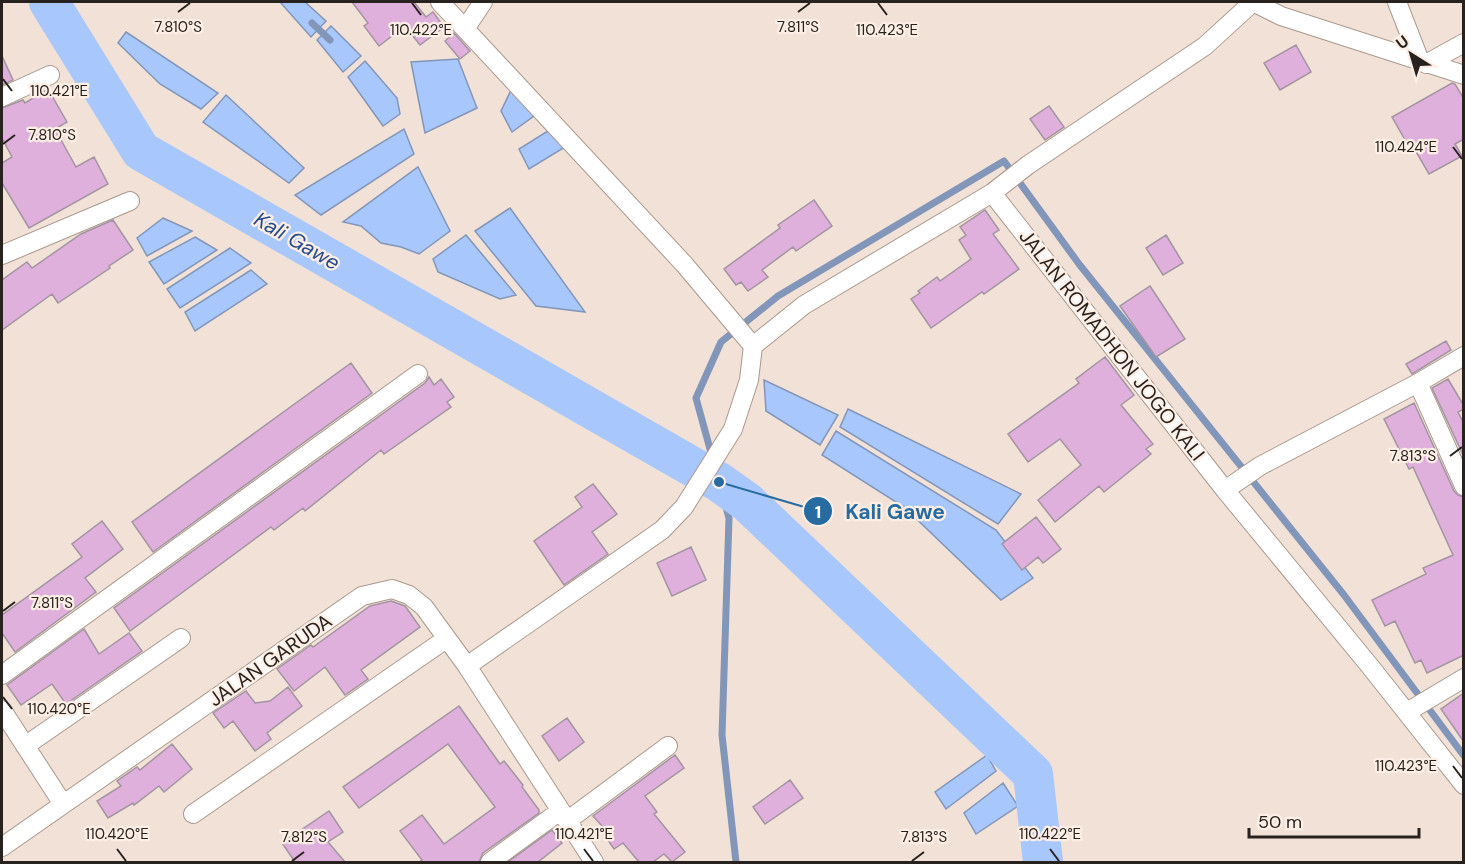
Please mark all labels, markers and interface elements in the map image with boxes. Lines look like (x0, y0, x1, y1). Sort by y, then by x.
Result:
text: 7.810°S (154, 17, 202, 37)
text: 7.811°S (777, 17, 819, 37)
text: 110.422°E (390, 20, 452, 40)
text: 110.423°E (856, 20, 918, 40)
north arrow (1381, 24, 1441, 84)
text: U (1392, 31, 1413, 54)
text: 110.421°E (30, 81, 88, 101)
text: 7.810°S (28, 125, 76, 145)
text: 110.424°E (1375, 137, 1437, 157)
water label: Kali Gawe (249, 205, 345, 277)
street label: JALAN ROMADHON JOGO KALI (1013, 224, 1211, 466)
text: 7.813°S (1390, 446, 1436, 466)
callout: Kali Gawe (803, 492, 957, 531)
text: Kali Gawe (845, 498, 945, 526)
text: 1 (815, 500, 821, 524)
text: 7.811°S (31, 593, 73, 613)
street label: JALAN GARUDA (203, 608, 337, 712)
text: 110.420°E (27, 699, 91, 719)
text: 110.423°E (1375, 756, 1437, 776)
scale bar (1249, 801, 1418, 839)
text: 50 m (1258, 810, 1302, 834)
text: 110.420°E (85, 824, 149, 844)
text: 110.421°E (555, 824, 613, 844)
text: 110.422°E (1019, 824, 1081, 844)
text: 7.812°S (281, 827, 327, 847)
text: 7.813°S (901, 827, 947, 847)

